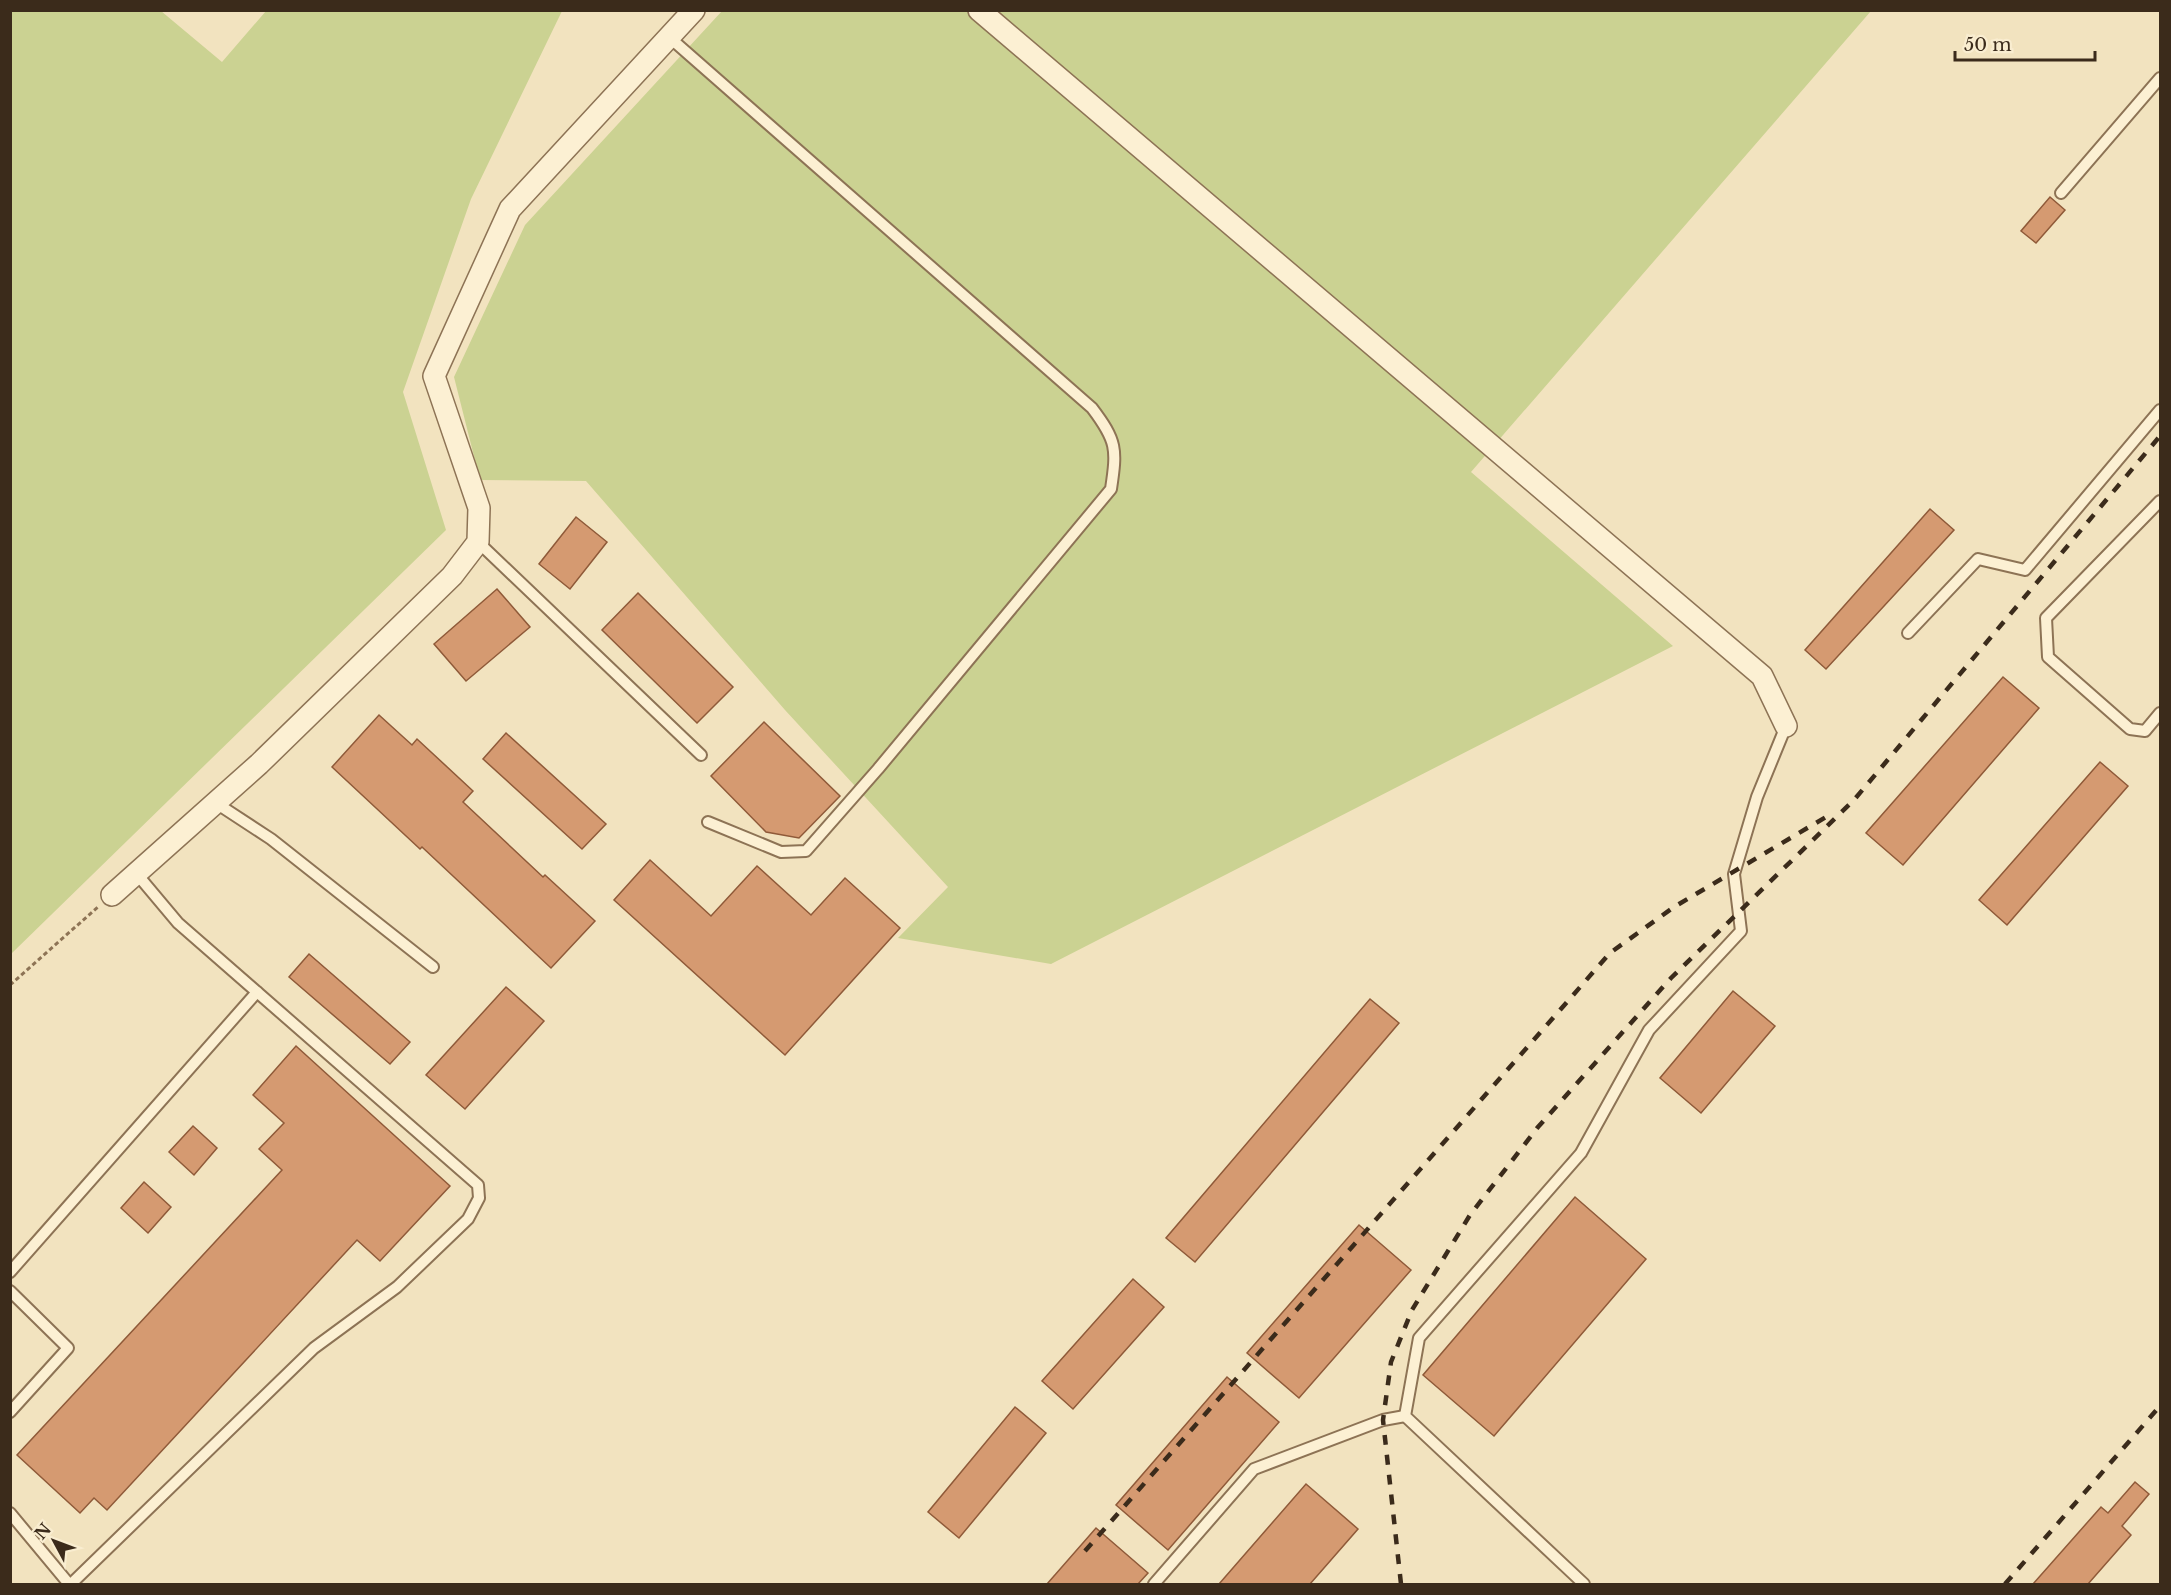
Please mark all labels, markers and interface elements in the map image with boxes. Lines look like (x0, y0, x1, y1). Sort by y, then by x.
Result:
scale bar (1955, 24, 2094, 62)
text: 50 m (1964, 34, 2012, 56)
north arrow (24, 1511, 84, 1571)
text: N (30, 1519, 55, 1543)

